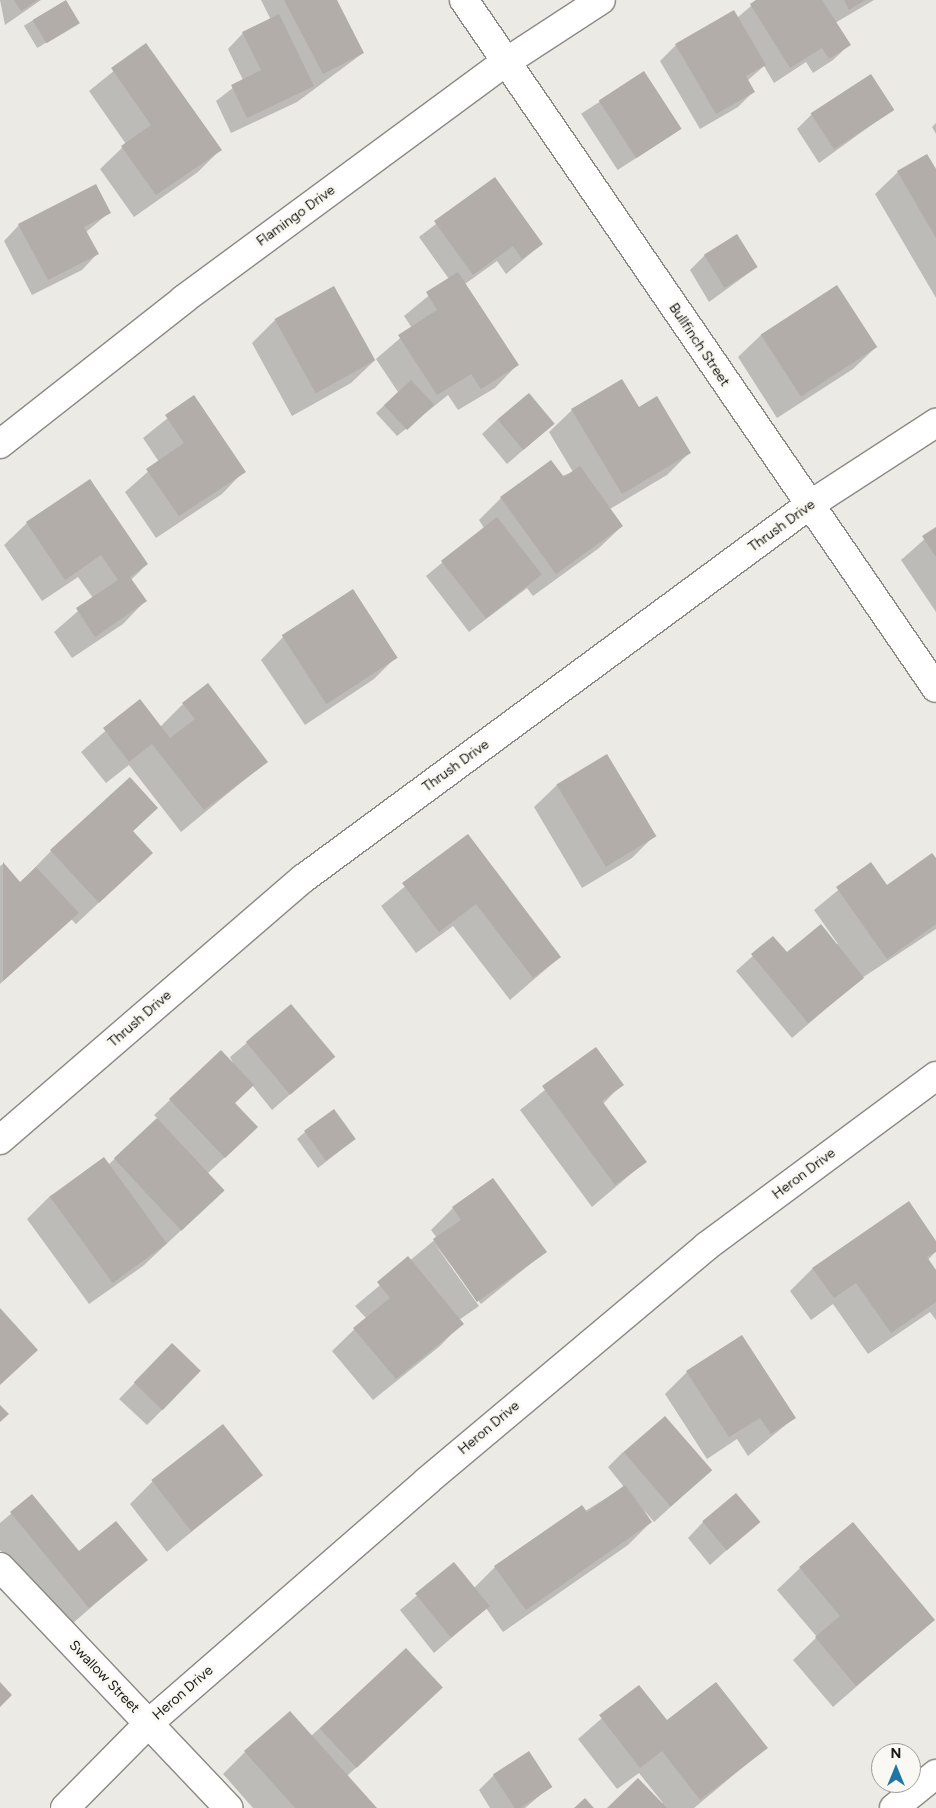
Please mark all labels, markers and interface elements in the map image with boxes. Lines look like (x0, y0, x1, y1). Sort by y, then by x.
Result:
street label: Flamingo Drive (253, 182, 339, 250)
street label: Bullfinch Street (665, 300, 733, 390)
street label: Thrush Drive (745, 496, 819, 556)
street label: Thrush Drive (419, 736, 493, 796)
street label: Thrush Drive (105, 987, 175, 1051)
street label: Heron Drive (769, 1145, 839, 1203)
street label: Heron Drive (455, 1398, 523, 1458)
street label: Swallow Street (65, 1637, 143, 1717)
street label: Heron Drive (149, 1662, 217, 1724)
north arrow (871, 1743, 921, 1793)
text: N (891, 1745, 901, 1762)

